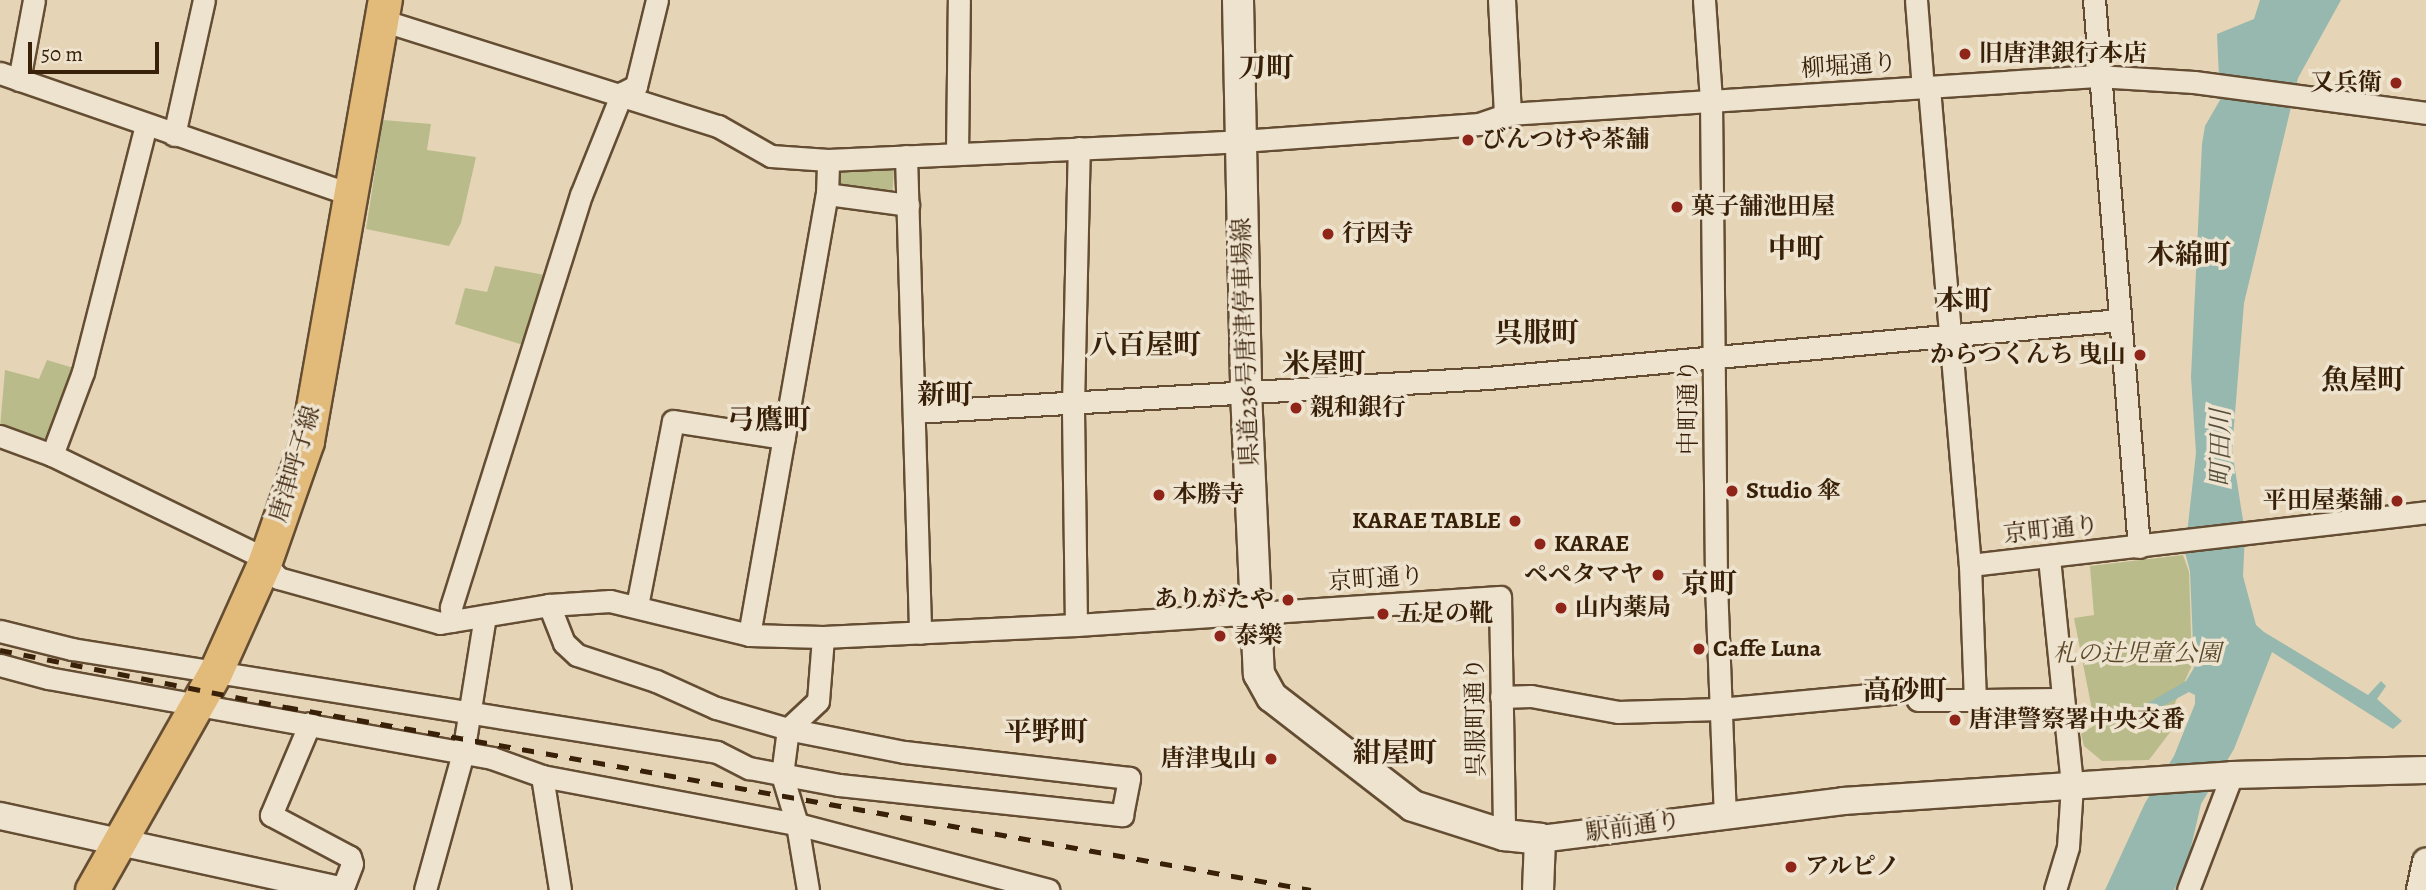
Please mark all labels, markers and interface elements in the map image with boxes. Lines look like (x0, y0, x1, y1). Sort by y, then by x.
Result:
scale bar (32, 28, 163, 72)
text: 50 m (41, 40, 83, 68)
place label: 旧唐津銀行本店 (1979, 40, 2147, 68)
marker: 旧唐津銀行本店 (1957, 46, 1973, 62)
street label: 柳堀通り (1800, 48, 1898, 84)
district label: 刀町 (1238, 51, 1294, 85)
place label: 又兵衛 (2310, 69, 2382, 97)
marker: 又兵衛 (2388, 75, 2404, 91)
place label: びんつけや茶舗 (1482, 126, 1650, 154)
marker: びんつけや茶舗 (1460, 132, 1476, 148)
place label: 菓子舗池田屋 (1691, 193, 1835, 221)
marker: 菓子舗池田屋 (1669, 199, 1685, 215)
street label: 県道236号唐津停車場線 (1227, 217, 1265, 467)
place label: 行因寺 (1342, 220, 1414, 248)
marker: 行因寺 (1320, 226, 1336, 242)
district label: 中町 (1768, 232, 1824, 266)
district label: 木綿町 (2147, 238, 2231, 272)
district label: 本町 (1936, 284, 1992, 318)
district label: 呉服町 (1495, 316, 1579, 350)
district label: 八百屋町 (1089, 328, 1201, 362)
place label: からつくんち 曳山 (1930, 341, 2126, 369)
district label: 米屋町 (1282, 347, 1366, 381)
marker: からつくんち 曳山 (2132, 347, 2148, 363)
street label: 中町通り (1675, 359, 1703, 455)
district label: 魚屋町 (2321, 363, 2405, 397)
district label: 新町 (917, 378, 973, 412)
place label: 親和銀行 (1310, 394, 1406, 422)
marker: 親和銀行 (1288, 400, 1304, 416)
street label: 唐津呼子線 (264, 402, 326, 526)
district label: 弓鷹町 (727, 403, 811, 437)
water label: 町田川 (2205, 409, 2237, 487)
place label: Studio 傘 (1746, 477, 1840, 505)
place label: 本勝寺 (1173, 481, 1245, 509)
marker: Studio 傘 (1724, 483, 1740, 499)
marker: 本勝寺 (1151, 487, 1167, 503)
place label: 平田屋薬舗 (2263, 487, 2383, 515)
marker: 平田屋薬舗 (2389, 493, 2405, 509)
place label: KARAE TABLE (1352, 507, 1501, 535)
street label: 京町通り (2002, 511, 2100, 549)
marker: KARAE TABLE (1507, 513, 1523, 529)
place label: KARAE (1554, 530, 1629, 558)
marker: KARAE (1532, 536, 1548, 552)
street label: 京町通り (1327, 561, 1425, 597)
place label: ペペタマヤ (1524, 561, 1644, 589)
marker: ペペタマヤ (1650, 567, 1666, 583)
district label: 京町 (1681, 567, 1737, 601)
place label: ありがたや (1154, 586, 1274, 614)
marker: ありがたや (1280, 592, 1296, 608)
place label: 山内薬局 (1575, 594, 1671, 622)
place label: 五足の靴 (1397, 600, 1493, 628)
marker: 山内薬局 (1553, 600, 1569, 616)
marker: 五足の靴 (1375, 606, 1391, 622)
place label: 泰樂 (1234, 622, 1282, 650)
marker: 泰樂 (1212, 628, 1228, 644)
place label: Caffe Luna (1713, 635, 1821, 663)
park label: 札の辻児童公園 (2053, 640, 2221, 668)
marker: Caffe Luna (1691, 641, 1707, 657)
street label: 呉服町通り (1461, 657, 1491, 777)
district label: 高砂町 (1863, 674, 1947, 708)
place label: 唐津警察署中央交番 (1969, 706, 2185, 734)
marker: 唐津警察署中央交番 (1947, 712, 1963, 728)
district label: 平野町 (1004, 715, 1088, 749)
district label: 紺屋町 (1353, 736, 1437, 770)
place label: 唐津曳山 (1161, 745, 1257, 773)
marker: 唐津曳山 (1263, 751, 1279, 767)
street label: 駅前通り (1583, 806, 1683, 848)
place label: アルピノ (1805, 853, 1901, 881)
marker: アルピノ (1783, 859, 1799, 875)

